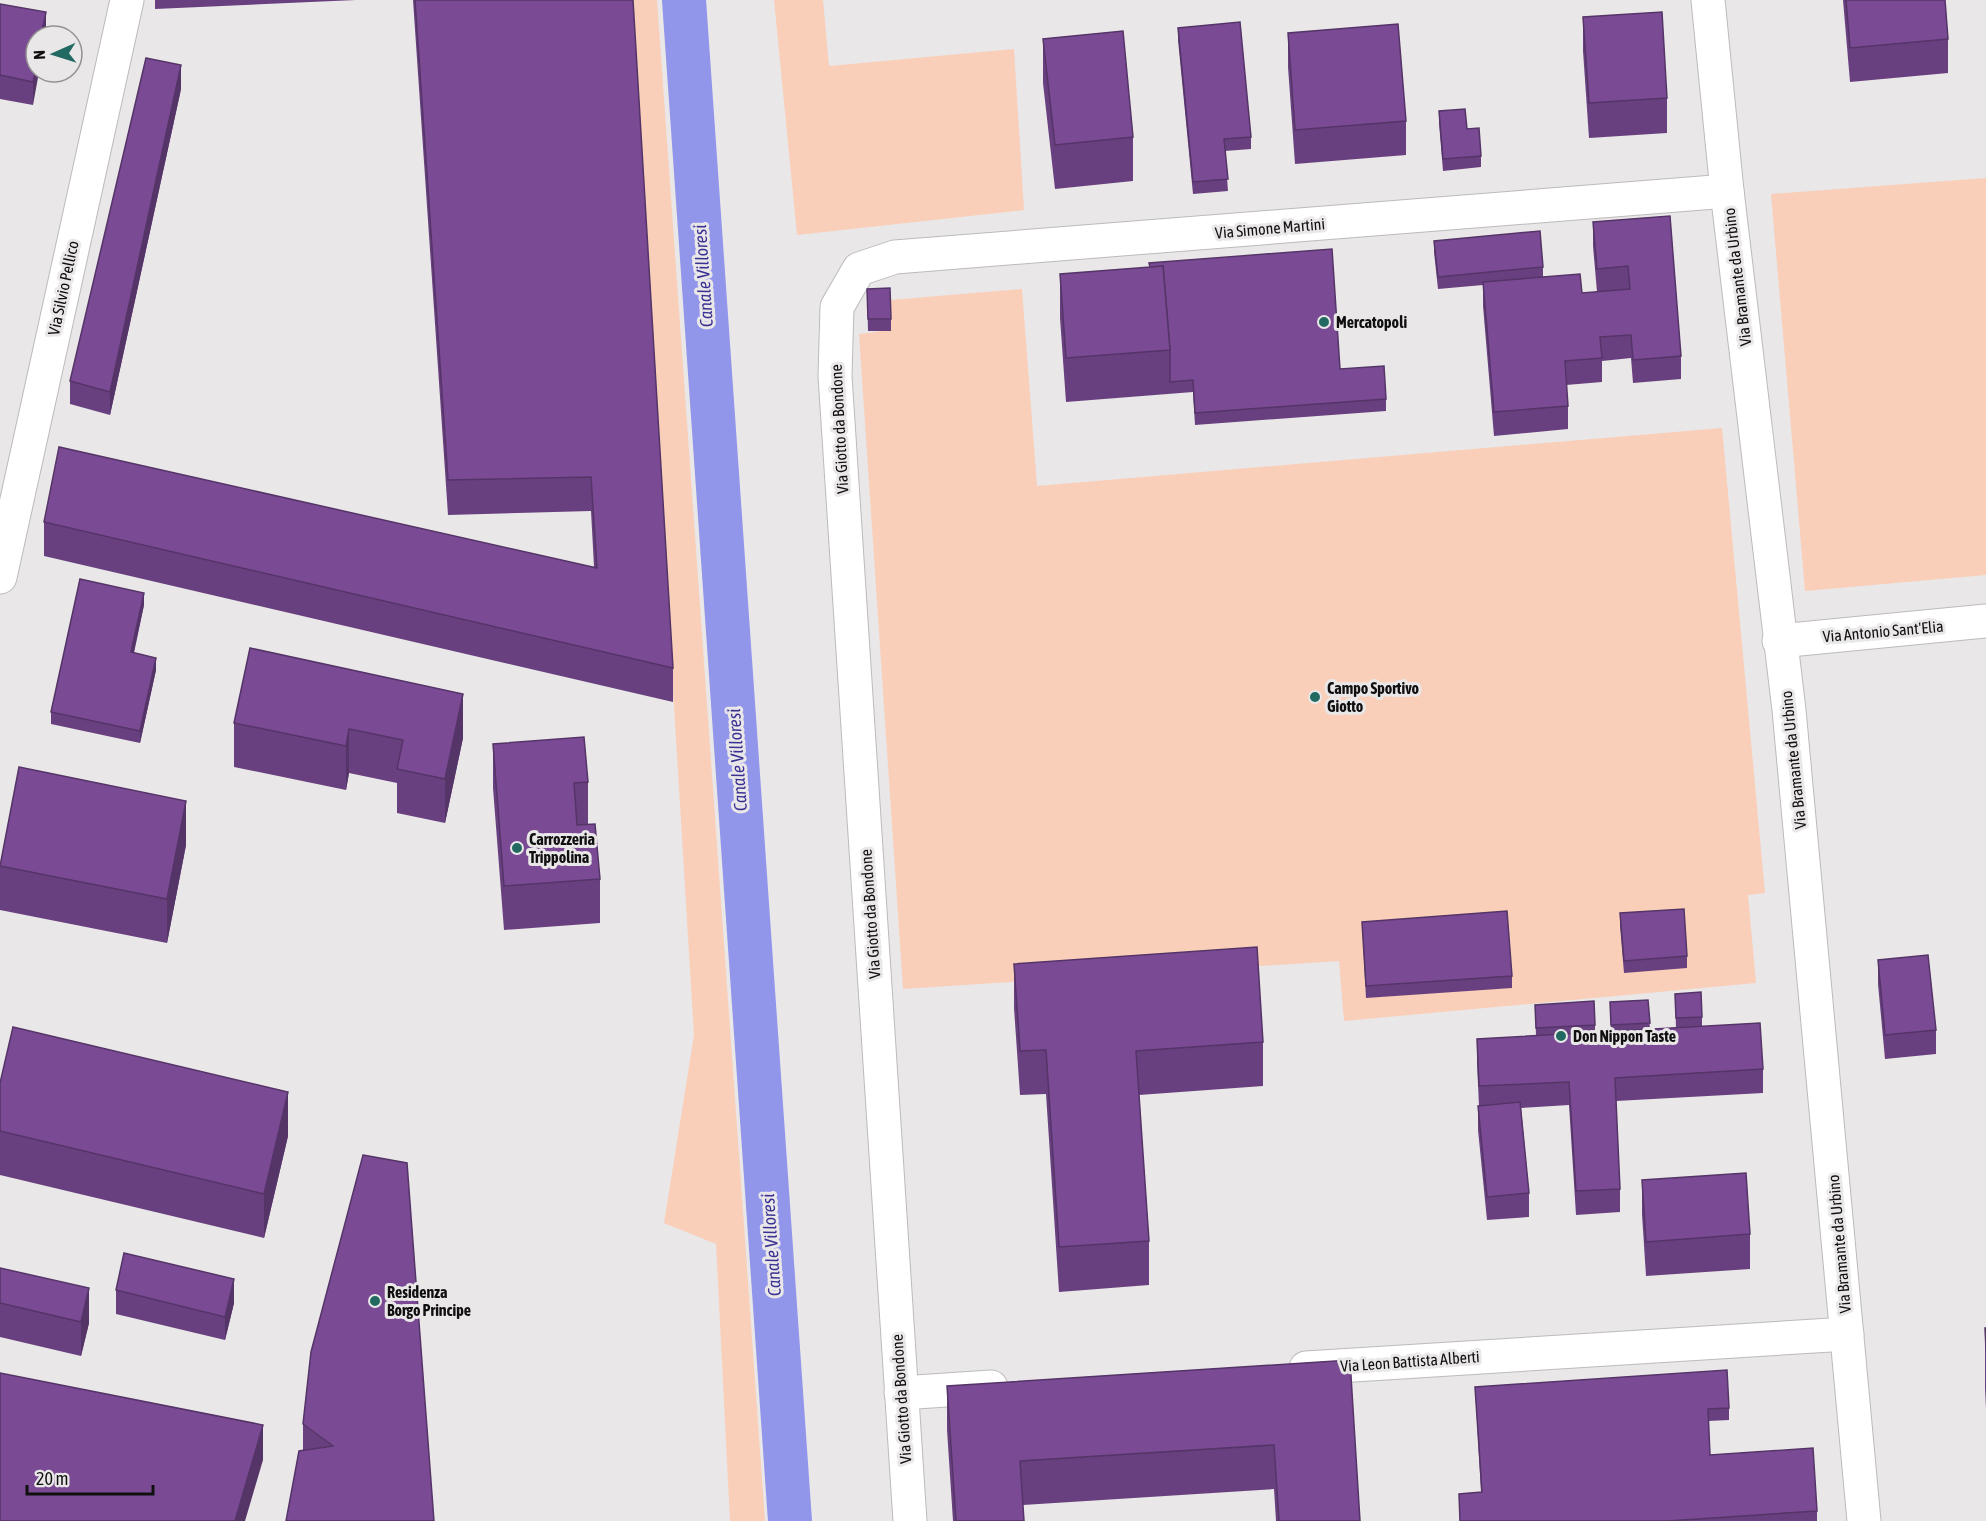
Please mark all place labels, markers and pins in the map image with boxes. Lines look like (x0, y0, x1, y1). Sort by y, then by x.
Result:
place label: Mercatopoli (1336, 313, 1407, 331)
marker: Mercatopoli (1317, 315, 1331, 329)
place label: Campo Sportivo Giotto (1327, 679, 1420, 715)
marker: Campo Sportivo Giotto (1308, 690, 1322, 704)
place label: Carrozzeria Trippolina (529, 830, 595, 866)
marker: Carrozzeria Trippolina (510, 841, 524, 855)
place label: Don Nippon Taste (1573, 1027, 1676, 1045)
marker: Don Nippon Taste (1554, 1029, 1568, 1043)
place label: Residenza Borgo Principe (387, 1283, 471, 1319)
marker: Residenza Borgo Principe (368, 1294, 382, 1308)

